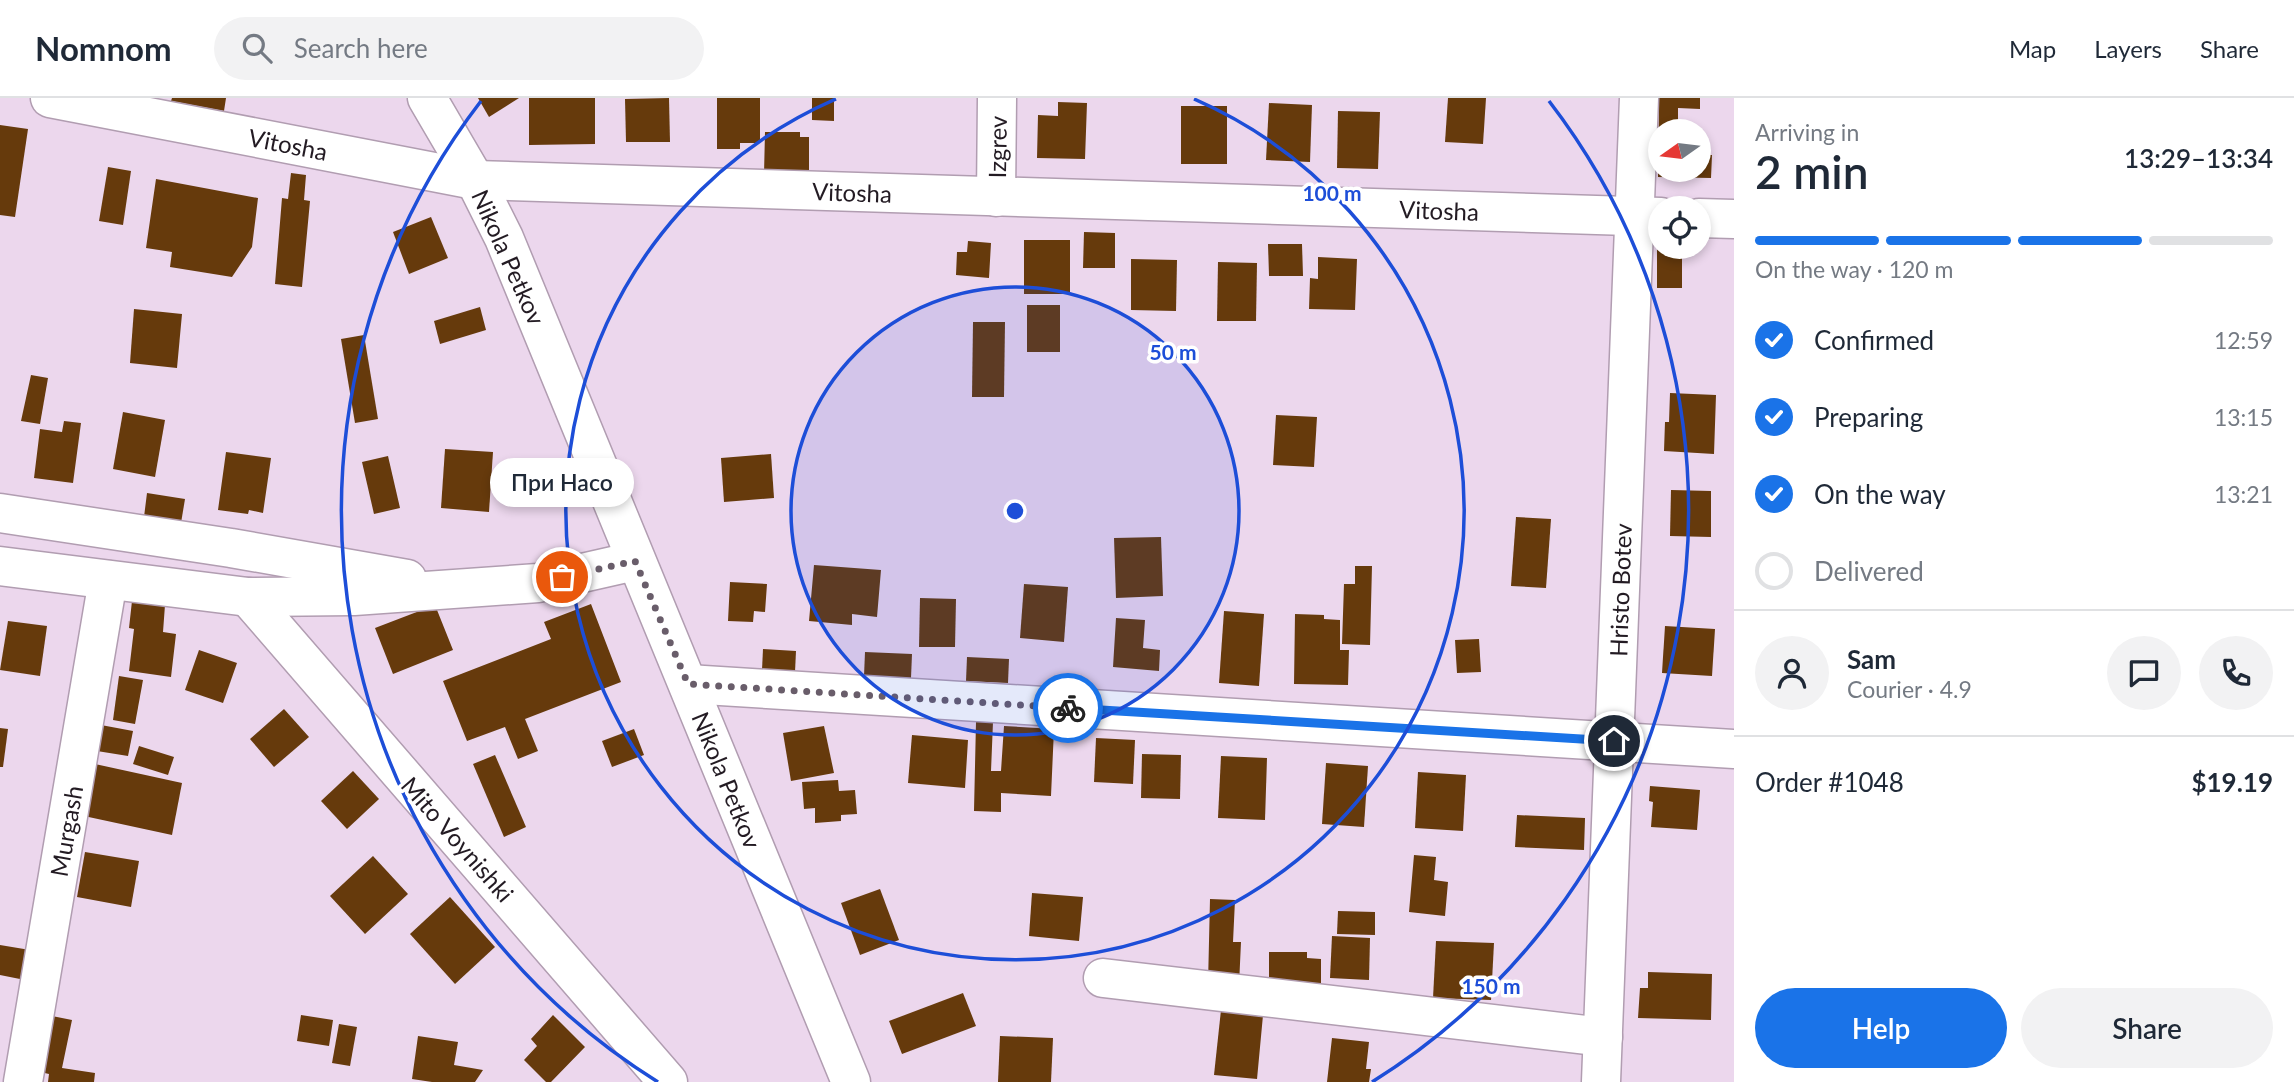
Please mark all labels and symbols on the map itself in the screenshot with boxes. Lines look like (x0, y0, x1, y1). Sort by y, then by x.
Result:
street label: Izgrev (982, 115, 1012, 179)
north arrow (1648, 119, 1712, 182)
street label: Vitosha (246, 122, 330, 166)
street label: Vitosha (812, 176, 892, 208)
text: 100 m (1302, 180, 1362, 205)
street label: Nikola Petkov (466, 185, 552, 330)
street label: Vitosha (1399, 194, 1479, 226)
text: 50 m (1149, 339, 1197, 364)
callout: При Насо (490, 458, 634, 507)
centre of rings (1003, 499, 1027, 523)
street label: Hristo Botev (1603, 522, 1637, 657)
pin (532, 547, 592, 607)
courier (1033, 673, 1103, 743)
street label: Nikola Petkov (686, 707, 768, 853)
pin (1584, 711, 1644, 771)
street label: Mito Voynishki (396, 771, 520, 907)
street label: Murgash (44, 783, 88, 879)
text: 150 m (1461, 973, 1521, 998)

